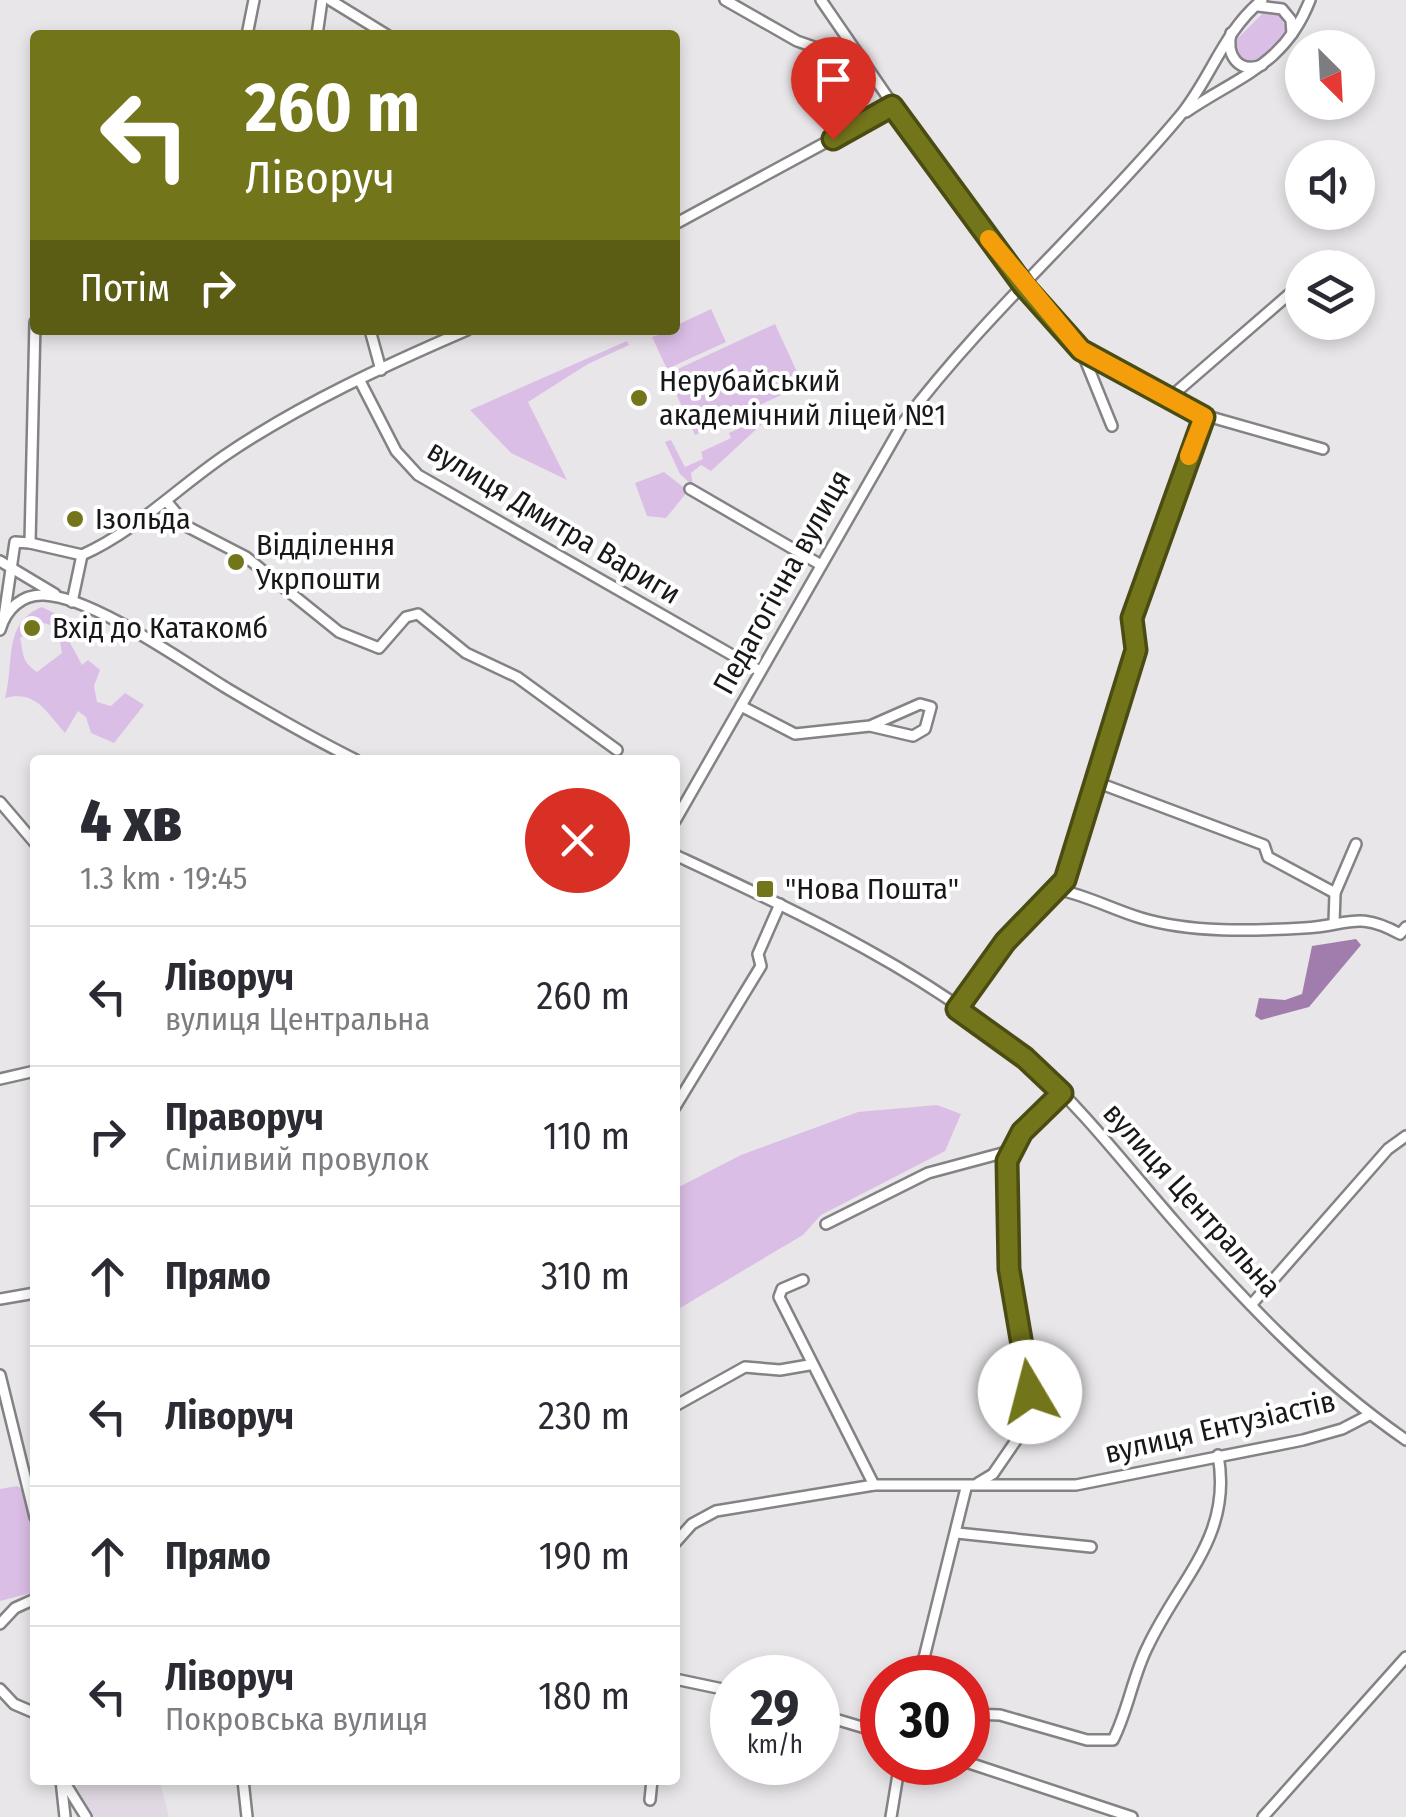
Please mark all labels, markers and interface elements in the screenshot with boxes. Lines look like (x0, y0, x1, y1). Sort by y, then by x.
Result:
north arrow (1285, 30, 1375, 120)
map controls (1285, 30, 1375, 340)
pin (791, 37, 876, 140)
icon: arrive (806, 52, 861, 107)
text: 260 m (245, 66, 420, 150)
icon: left (80, 70, 210, 200)
button: sound (1285, 140, 1375, 230)
text: Ліворуч (245, 151, 395, 205)
button: layers (1285, 250, 1375, 340)
icon: right (190, 260, 245, 315)
text: Потім (80, 265, 170, 311)
place label: Нерубайський академічний ліцей №1 (659, 363, 946, 433)
marker: Нерубайський академічний ліцей №1 (628, 387, 650, 409)
street label: вулиця Дмитра Вариги (421, 432, 687, 612)
street label: Педагогічна вулиця (705, 464, 859, 700)
place label: Ізольда (95, 501, 191, 537)
marker: Ізольда (64, 508, 86, 530)
place label: Відділення Укрпошти (255, 527, 395, 597)
marker: Відділення Укрпошти (225, 551, 247, 573)
place label: Вхід до Катакомб (52, 610, 268, 646)
marker: Вхід до Катакомб (21, 617, 43, 639)
text: 4 хв (80, 785, 182, 857)
button: close (525, 788, 630, 893)
text: 1.3 km · 19:45 (80, 859, 247, 897)
place label: "Нова Пошта" (785, 871, 959, 907)
marker: "Нова Пошта" (754, 878, 776, 900)
text: Ліворуч (165, 954, 294, 1000)
icon: left (80, 969, 135, 1024)
text: 260 m (536, 973, 630, 1019)
text: вулиця Центральна (165, 1000, 430, 1038)
text: Праворуч (165, 1094, 324, 1140)
street label: вулиця Центральна (1095, 1096, 1289, 1304)
icon: right (80, 1109, 135, 1164)
text: 110 m (543, 1113, 630, 1159)
text: Сміливий провулок (165, 1140, 429, 1178)
icon: ahead (80, 1249, 135, 1304)
text: Прямо (165, 1253, 271, 1299)
text: 310 m (541, 1253, 630, 1299)
position arrow (978, 1340, 1082, 1444)
street label: вулиця Ентузіастів (1101, 1383, 1339, 1471)
icon: left (80, 1389, 135, 1444)
text: Ліворуч (165, 1393, 294, 1439)
text: 230 m (538, 1393, 630, 1439)
icon: ahead (80, 1529, 135, 1584)
text: Прямо (165, 1533, 271, 1579)
text: 190 m (539, 1533, 630, 1579)
text: Ліворуч (165, 1654, 294, 1700)
speed limit sign: 30 (860, 1655, 990, 1785)
icon: left (80, 1669, 135, 1724)
text: 180 m (538, 1673, 630, 1719)
text: 29 (751, 1678, 799, 1738)
text: Покровська вулиця (165, 1700, 428, 1738)
text: km/h (747, 1730, 803, 1760)

